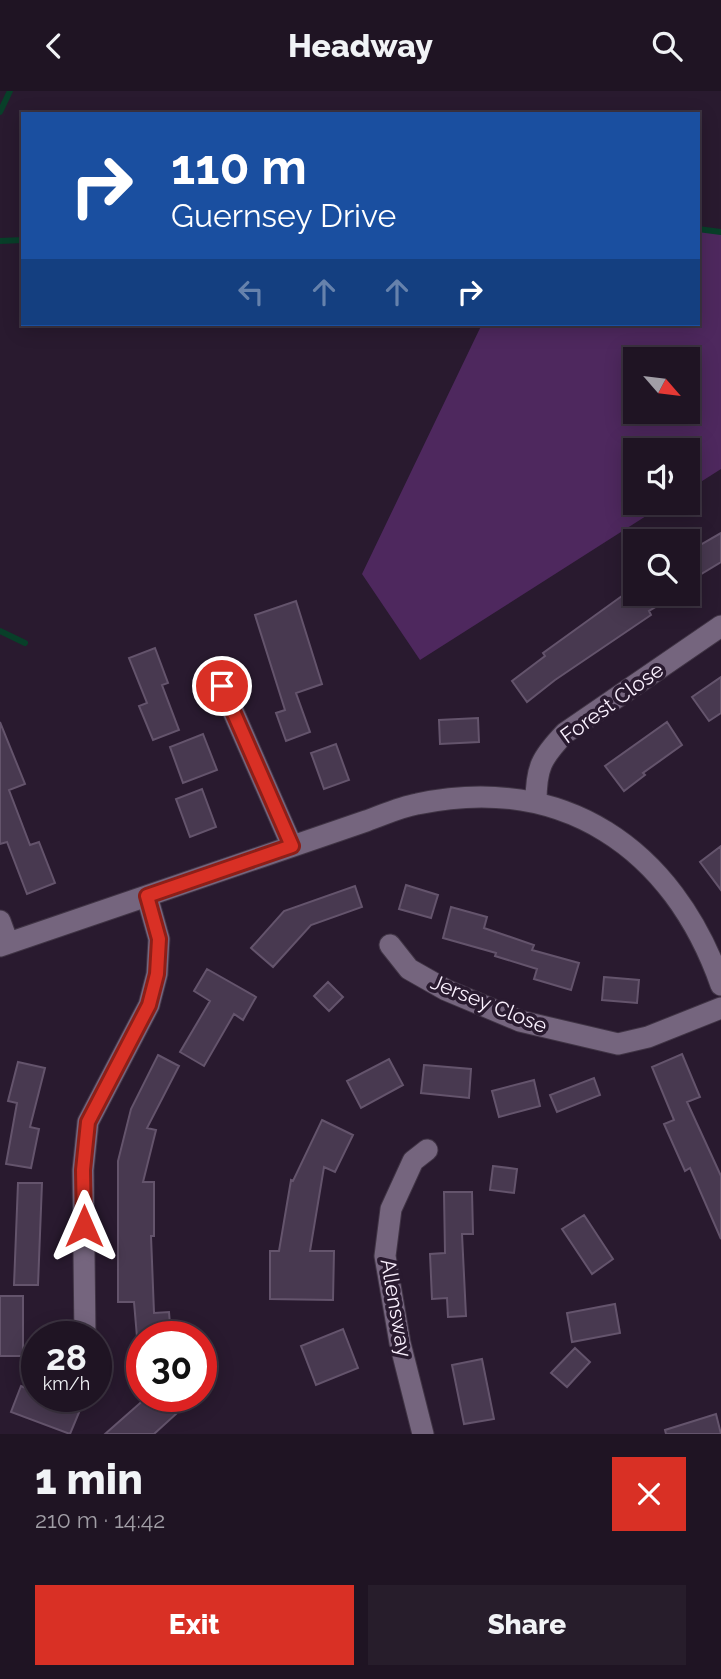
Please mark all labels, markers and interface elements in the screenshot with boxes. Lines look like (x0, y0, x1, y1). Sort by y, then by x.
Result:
icon: back (35, 27, 73, 65)
text: Headway (288, 27, 433, 64)
icon: search (648, 27, 686, 65)
text: 110 m (171, 138, 307, 195)
icon: right (56, 140, 147, 231)
text: Guernsey Drive (171, 197, 396, 234)
icon: left (232, 273, 270, 311)
icon: ahead (305, 273, 343, 311)
icon: ahead (378, 273, 416, 311)
icon: right (451, 273, 489, 311)
north arrow (623, 347, 700, 423)
map controls (623, 347, 700, 606)
button: sound (623, 438, 700, 515)
button: search (623, 529, 700, 606)
pin (192, 656, 252, 716)
street label: Forest Close (555, 657, 668, 748)
icon: arrive (203, 667, 241, 705)
street label: Jersey Close (427, 969, 551, 1038)
position arrow (47, 1189, 121, 1263)
street label: Allensway (376, 1257, 417, 1359)
speed limit sign: 30 (126, 1321, 217, 1412)
text: 28 (46, 1337, 87, 1378)
text: km/h (43, 1373, 90, 1394)
text: 1 min (35, 1455, 143, 1504)
button: close (612, 1457, 686, 1531)
text: 210 m · 14:42 (35, 1506, 165, 1533)
button: Exit (35, 1585, 354, 1665)
button: Share (368, 1585, 686, 1665)

